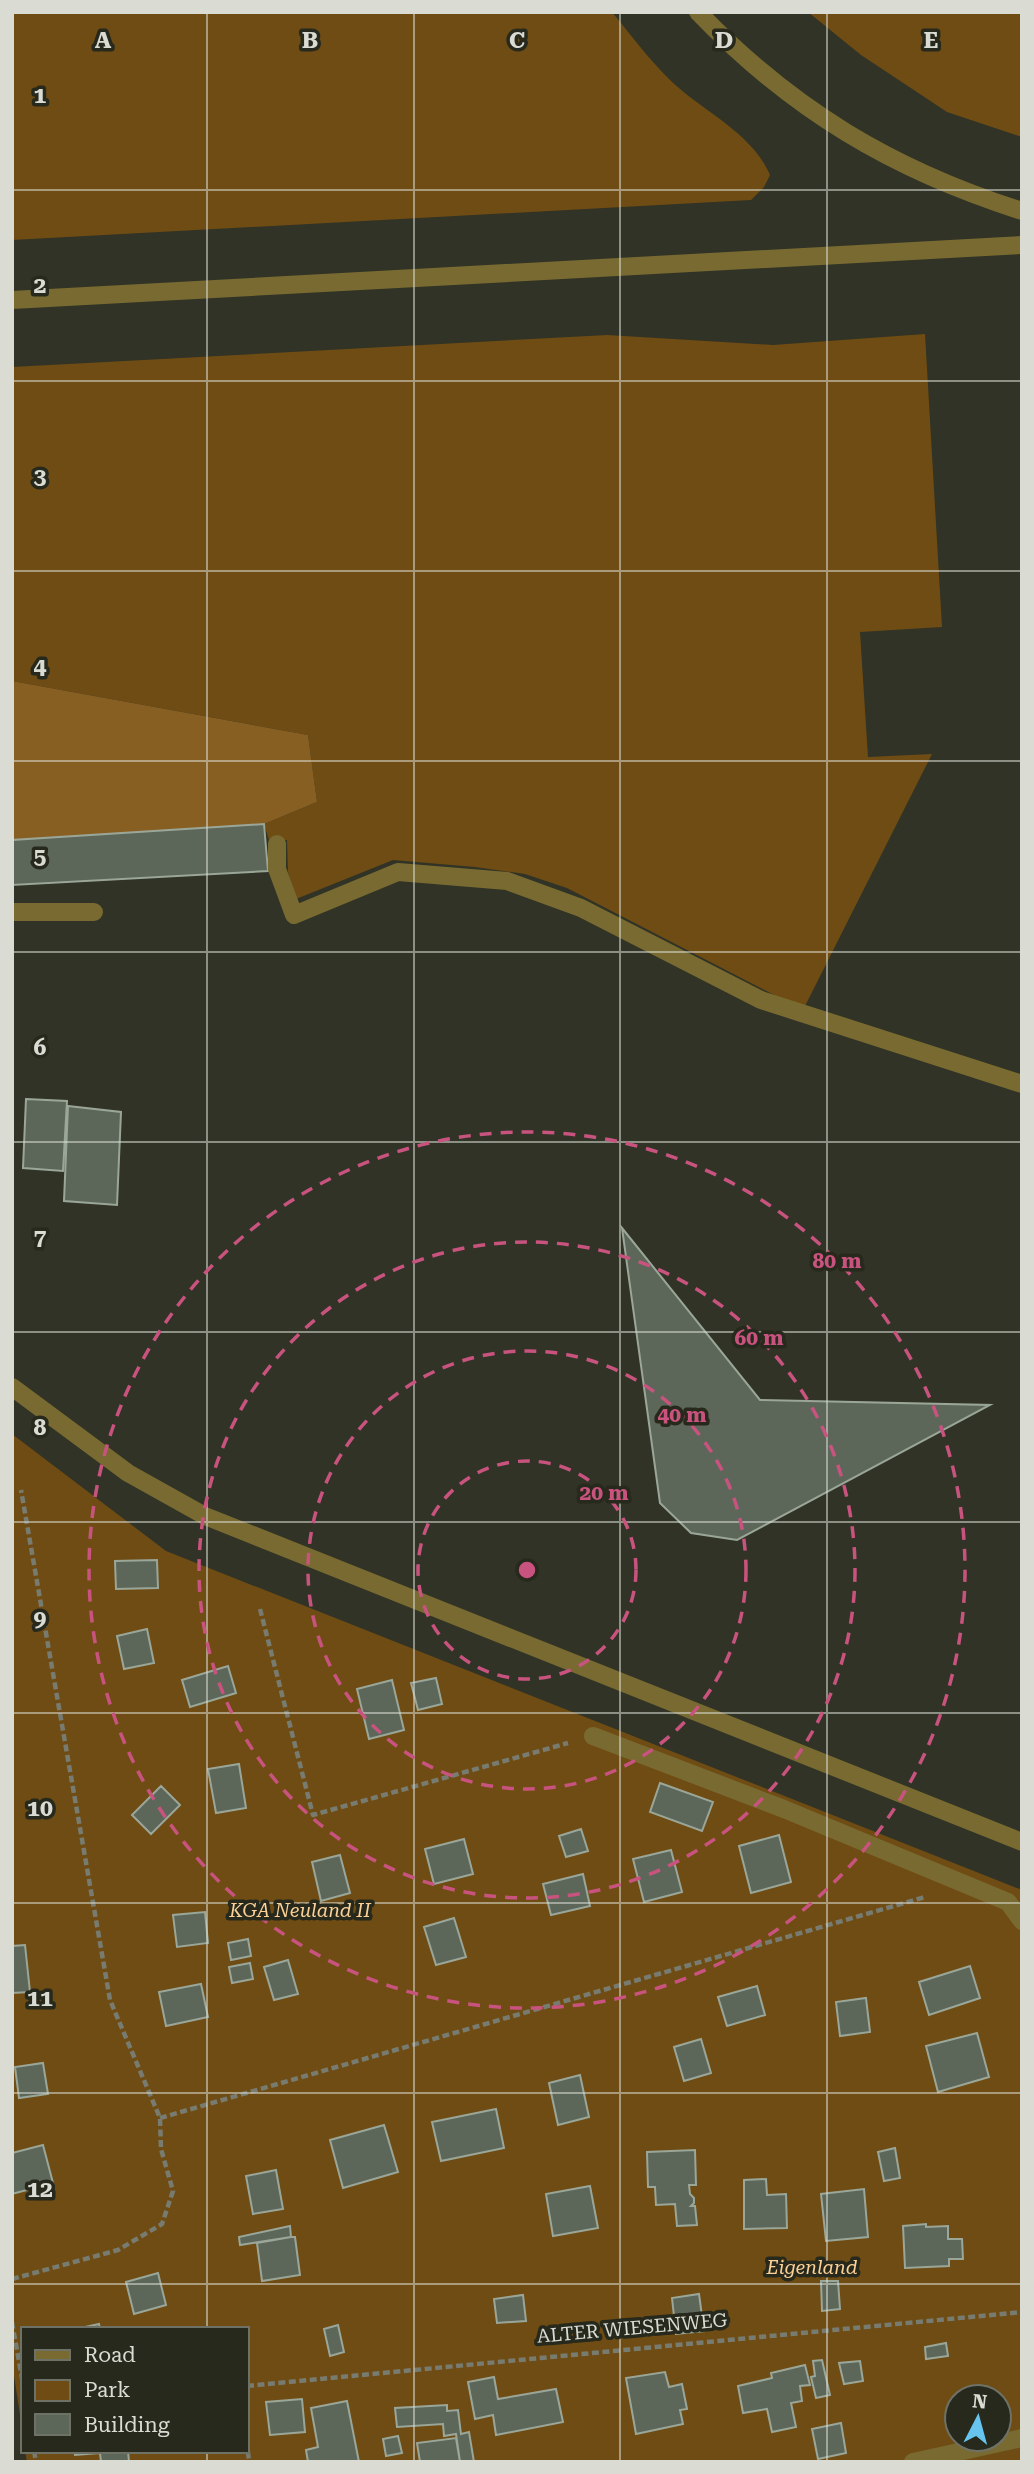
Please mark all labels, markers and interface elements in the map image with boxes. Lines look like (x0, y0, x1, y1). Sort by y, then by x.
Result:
text: A (95, 27, 112, 54)
text: B (302, 27, 318, 54)
text: C (509, 27, 525, 54)
text: D (715, 27, 733, 54)
text: E (924, 27, 938, 54)
text: 1 (34, 82, 47, 109)
text: 2 (34, 272, 46, 299)
text: 3 (34, 463, 47, 490)
text: 4 (34, 653, 47, 680)
text: 5 (34, 843, 47, 870)
text: 6 (34, 1034, 47, 1061)
text: 7 (34, 1224, 47, 1251)
text: 80 m (812, 1249, 862, 1273)
text: 60 m (734, 1326, 784, 1350)
text: 40 m (657, 1403, 707, 1427)
text: 8 (34, 1414, 47, 1441)
text: 20 m (579, 1481, 629, 1505)
centre of rings (515, 1558, 539, 1582)
text: 9 (34, 1605, 47, 1632)
text: 10 (27, 1795, 53, 1822)
park label: KGA Neuland II (228, 1899, 372, 1922)
text: 11 (27, 1985, 53, 2012)
text: 12 (27, 2176, 53, 2203)
park label: Eigenland (765, 2256, 858, 2279)
street label: ALTER WIESENWEG (536, 2308, 728, 2348)
legend (21, 2327, 248, 2453)
text: Road (84, 2343, 136, 2367)
text: Park (84, 2378, 130, 2402)
north arrow (943, 2383, 1013, 2453)
text: N (971, 2389, 989, 2414)
text: Building (84, 2413, 170, 2437)

